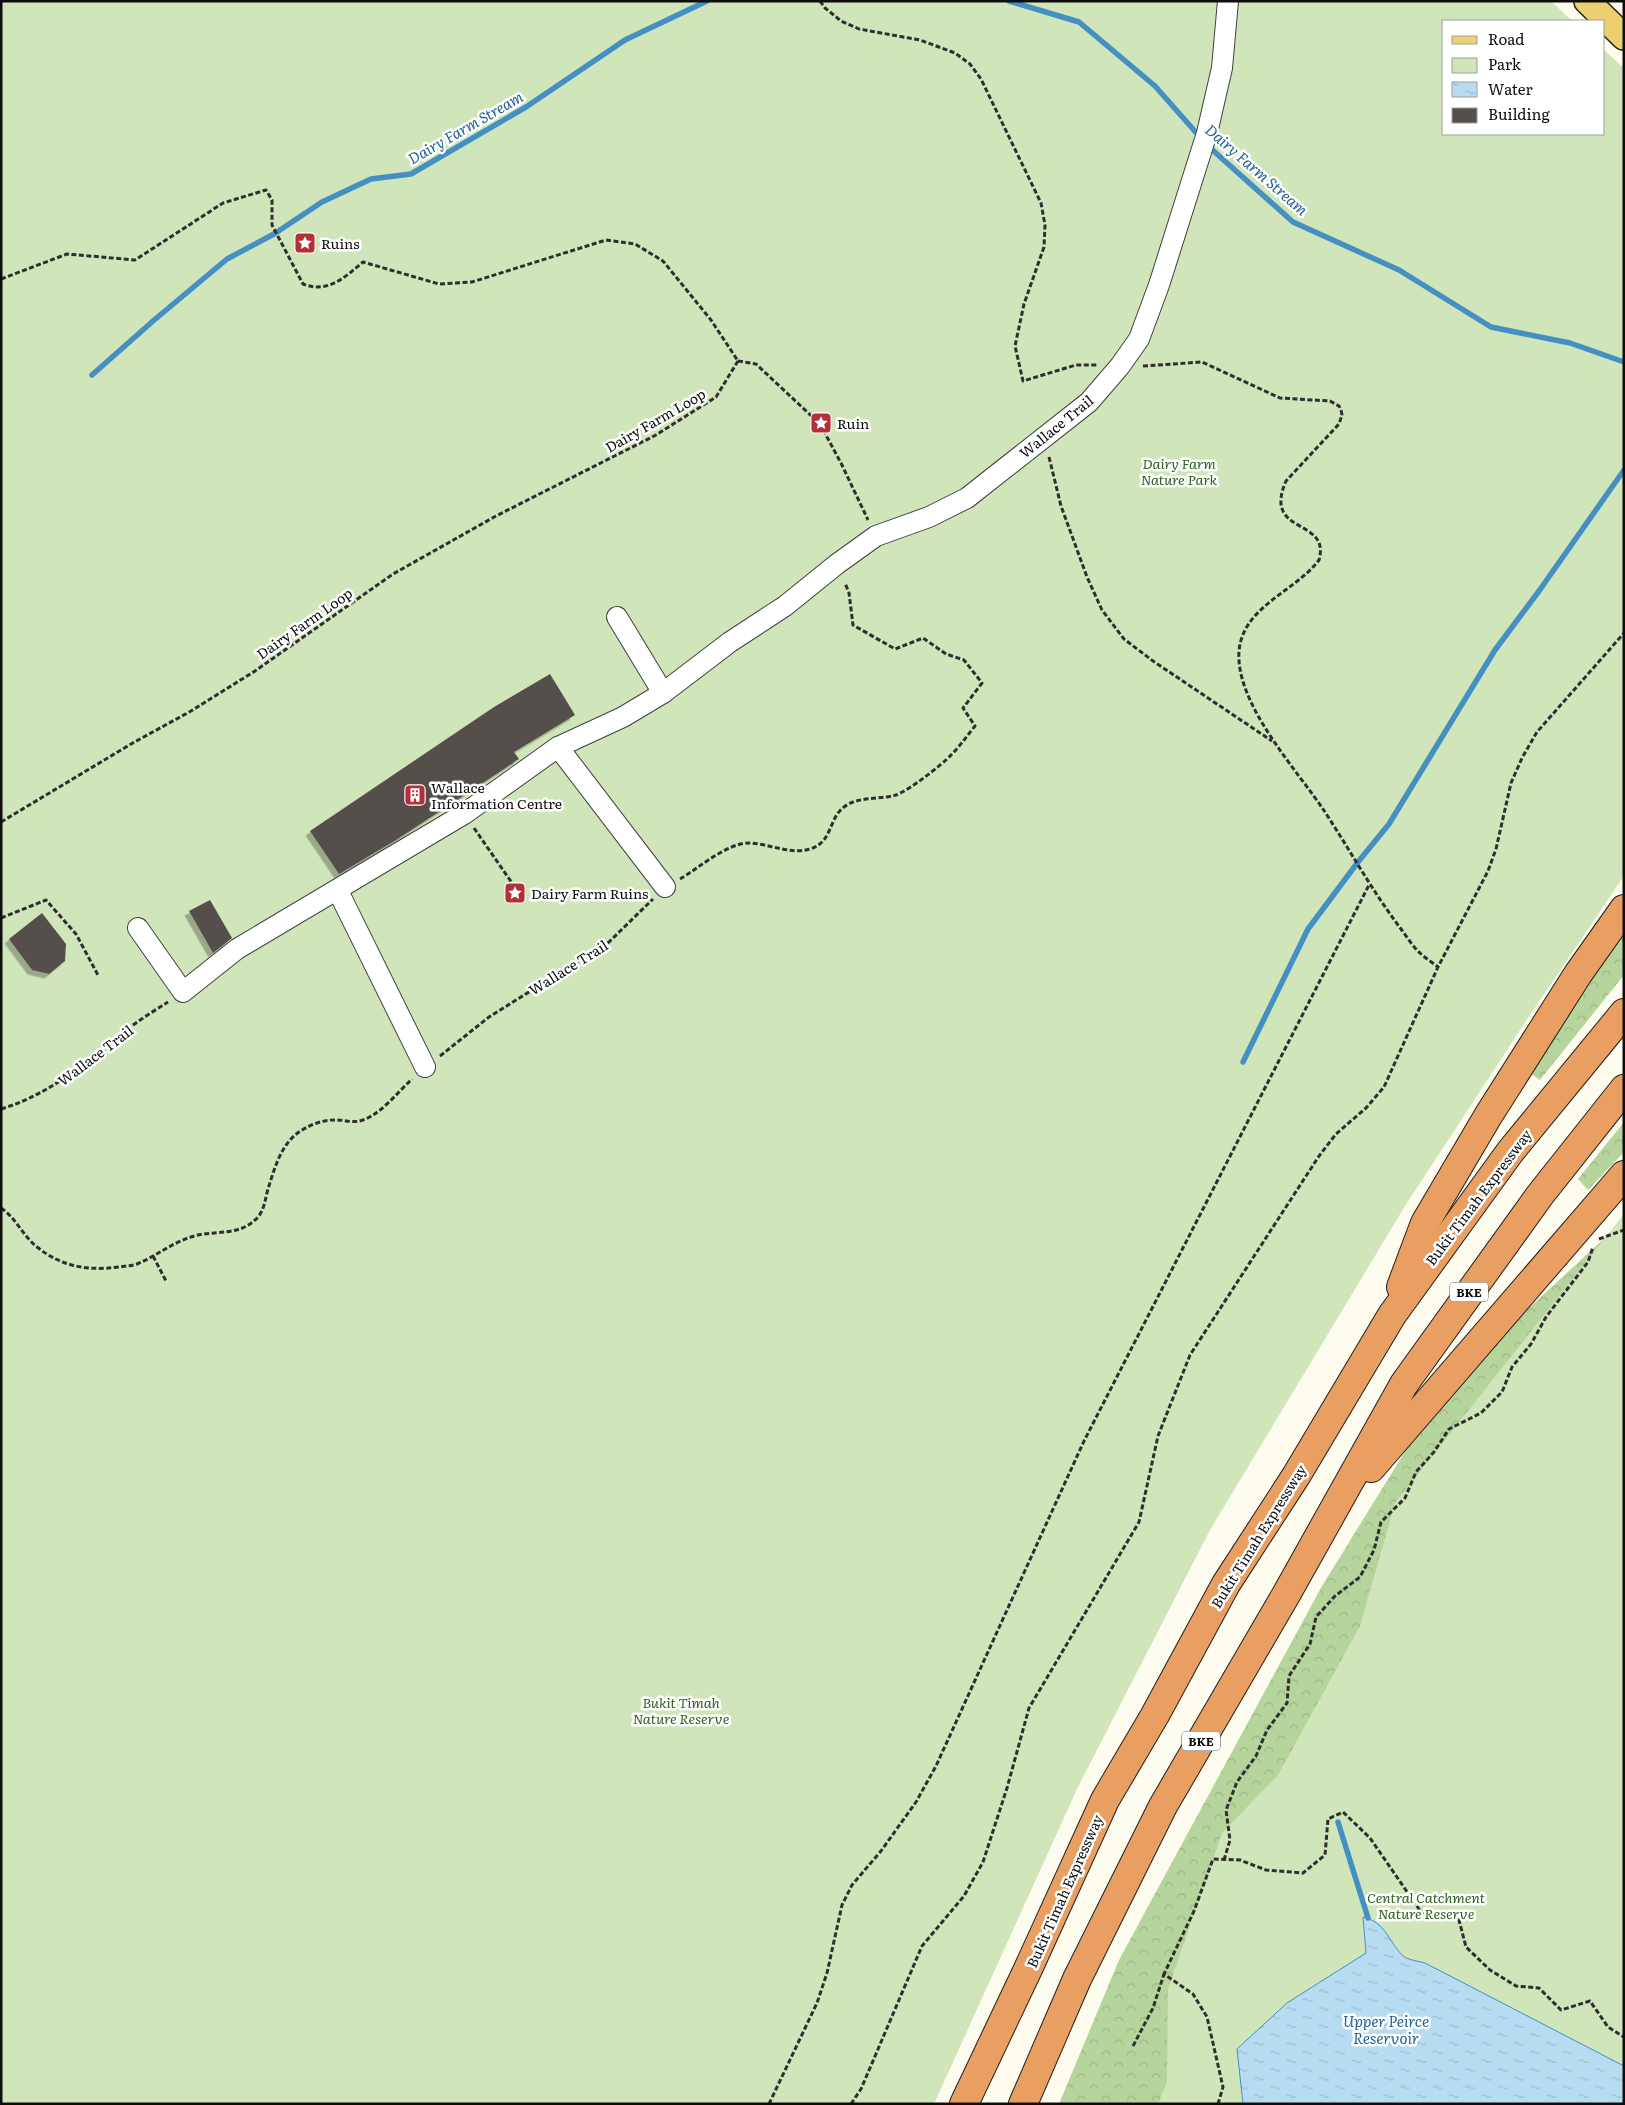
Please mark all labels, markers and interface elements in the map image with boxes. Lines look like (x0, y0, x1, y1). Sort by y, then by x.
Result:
legend (1442, 20, 1605, 135)
text: Road (1488, 27, 1524, 50)
text: Park (1488, 52, 1522, 75)
text: Water (1488, 77, 1533, 100)
water label: Dairy Farm Stream (403, 85, 527, 169)
text: Building (1488, 102, 1550, 125)
water label: Dairy Farm Stream (1201, 118, 1313, 220)
place icon: Ruins (293, 231, 317, 255)
place label: Ruins (321, 233, 360, 253)
street label: Dairy Farm Loop (601, 383, 709, 457)
street label: Wallace Trail (1015, 390, 1097, 462)
place icon: Ruin (809, 411, 833, 435)
place label: Ruin (837, 413, 869, 433)
park label: Dairy Farm Nature Park (1141, 453, 1218, 489)
street label: Dairy Farm Loop (252, 582, 356, 664)
place label: Wallace Information Centre (431, 777, 562, 813)
building icon: Wallace Information Centre (403, 783, 427, 807)
place icon: Dairy Farm Ruins (503, 881, 527, 905)
place label: Dairy Farm Ruins (531, 883, 648, 903)
street label: Wallace Trail (525, 935, 612, 999)
street label: Wallace Trail (53, 1020, 137, 1090)
street label: Bukit Timah Expressway (1420, 1124, 1536, 1269)
road number: BKE (1450, 1282, 1488, 1301)
street label: Bukit Timah Expressway (1206, 1460, 1311, 1612)
park label: Bukit Timah Nature Reserve (633, 1692, 730, 1728)
road number: BKE (1182, 1732, 1220, 1750)
street label: Bukit Timah Expressway (1021, 1810, 1107, 1971)
park label: Central Catchment Nature Reserve (1367, 1887, 1485, 1923)
water label: Upper Peirce Reservoir (1343, 2009, 1429, 2049)

